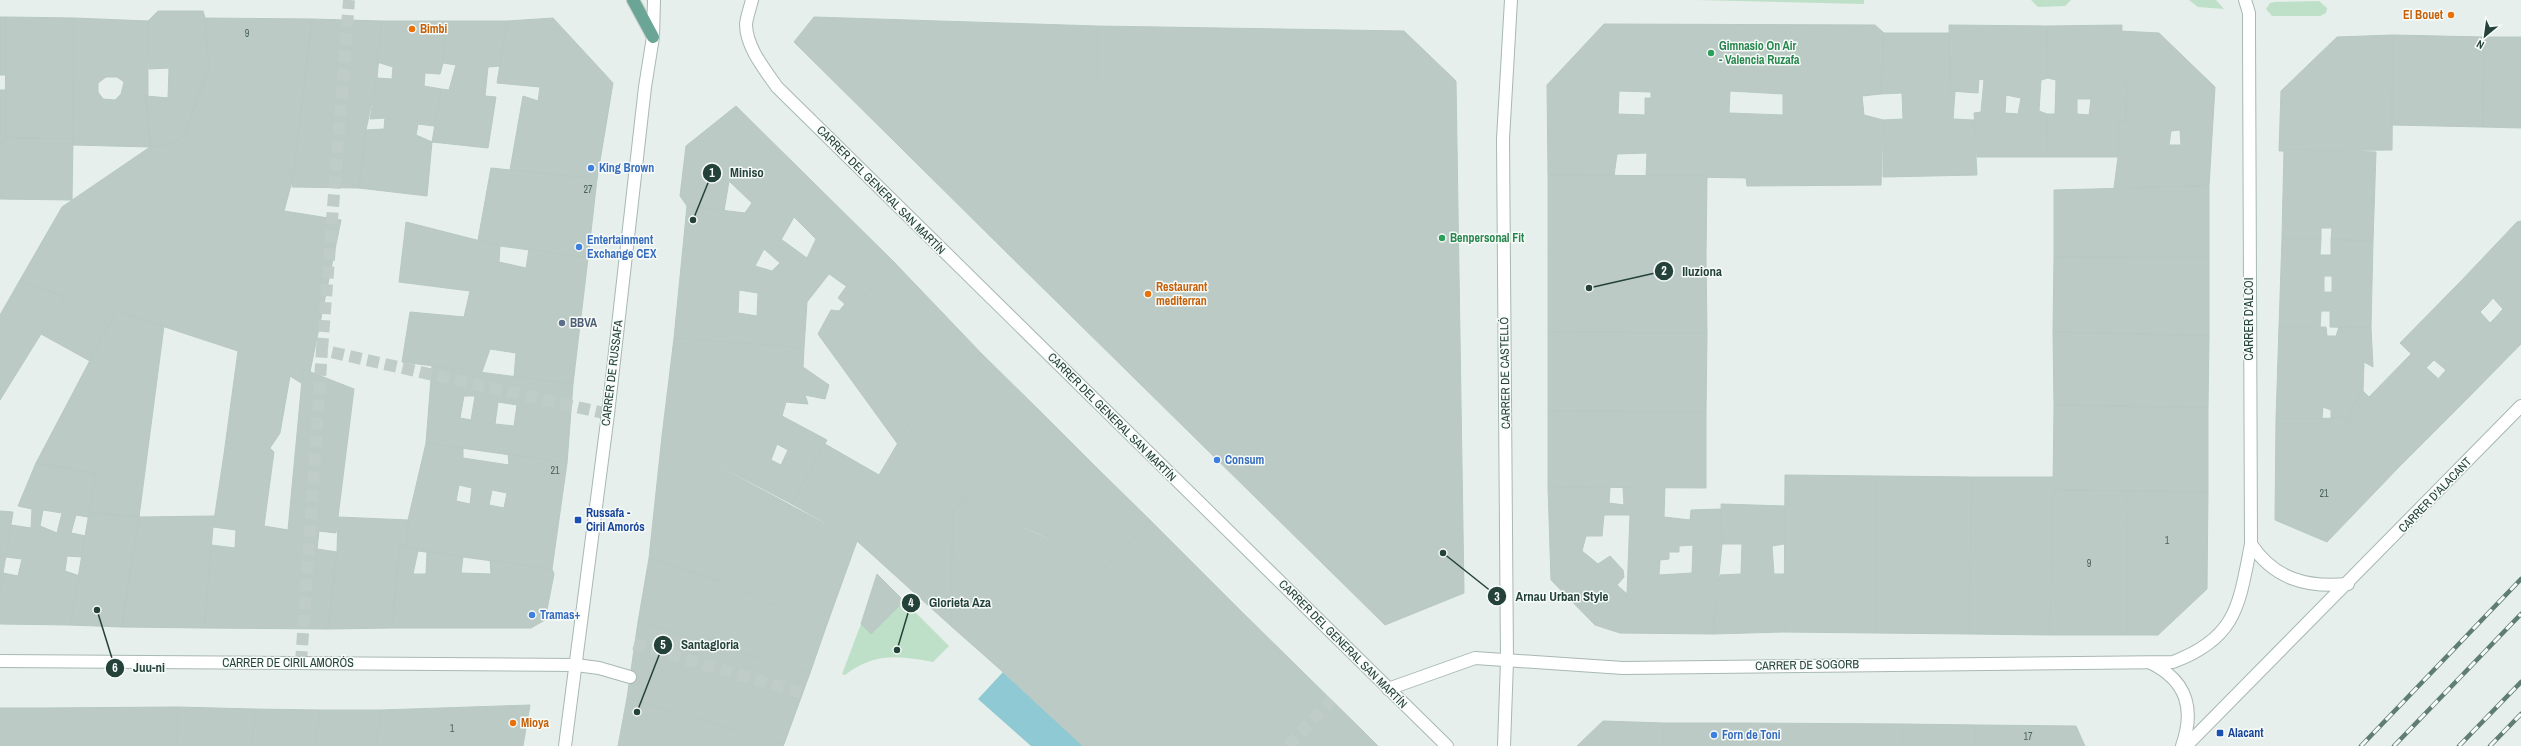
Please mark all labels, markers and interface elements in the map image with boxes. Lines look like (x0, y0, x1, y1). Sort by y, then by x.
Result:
place label: El Bouet (2403, 7, 2444, 23)
marker: El Bouet (2446, 10, 2456, 20)
north arrow (2465, 16, 2505, 56)
place label: Bimbi (420, 21, 448, 37)
marker: Bimbi (407, 24, 417, 34)
house number: 9 (245, 27, 250, 40)
text: N (2474, 37, 2486, 52)
place label: Gimnasio On Air - Valencia Ruzafa (1719, 38, 1800, 68)
marker: Gimnasio On Air - Valencia Ruzafa (1706, 48, 1716, 58)
street label: CARRER DEL GENERAL SAN MARTÍN (813, 122, 949, 258)
place label: King Brown (599, 160, 654, 176)
callout: Miniso (702, 160, 772, 185)
marker: King Brown (586, 163, 596, 173)
text: Miniso (730, 164, 764, 181)
text: 1 (709, 165, 715, 181)
house number: 27 (583, 183, 593, 196)
place label: Benpersonal Fit (1450, 230, 1525, 246)
place label: Entertainment Exchange CEX (587, 232, 657, 262)
marker: Benpersonal Fit (1437, 233, 1447, 243)
marker: Entertainment Exchange CEX (574, 242, 584, 252)
callout: Iluziona (1654, 259, 1730, 284)
text: 2 (1661, 263, 1667, 279)
text: Iluziona (1682, 263, 1722, 280)
street label: CARRER D'ALCOI (2241, 278, 2257, 360)
place label: Restaurant mediterran (1156, 279, 1208, 309)
marker: Restaurant mediterran (1143, 289, 1153, 299)
place label: BBVA (570, 315, 598, 331)
street label: CARRER DE CASTELLÓ (1496, 316, 1514, 429)
marker: BBVA (557, 318, 567, 328)
street label: CARRER DE RUSSAFA (598, 319, 626, 427)
street label: CARRER DEL GENERAL SAN MARTÍN (1044, 349, 1180, 485)
place label: Consum (1225, 452, 1265, 468)
street label: CARRER D'ALACANT (2395, 454, 2475, 536)
marker: Consum (1212, 455, 1222, 465)
house number: 21 (550, 464, 560, 477)
house number: 21 (2319, 487, 2329, 500)
place label: Russafa - Ciril Amorós (586, 505, 645, 535)
marker: Russafa - Ciril Amorós (573, 515, 583, 525)
house number: 1 (2165, 534, 2170, 547)
house number: 9 (2087, 557, 2092, 570)
street label: CARRER DEL GENERAL SAN MARTÍN (1275, 576, 1411, 712)
callout: Arnau Urban Style (1487, 584, 1616, 609)
text: Arnau Urban Style (1515, 588, 1609, 605)
text: 3 (1494, 589, 1500, 605)
callout: Glorieta Aza (901, 590, 999, 615)
text: Glorieta Aza (929, 594, 991, 611)
text: 4 (908, 595, 914, 611)
place label: Tramas+ (540, 607, 580, 623)
marker: Tramas+ (527, 610, 537, 620)
callout: Santagloria (653, 632, 747, 657)
text: Santagloria (681, 636, 739, 653)
text: 5 (660, 637, 666, 653)
callout: Juu-ni (105, 655, 173, 680)
street label: CARRER DE CIRIL AMORÓS (222, 655, 354, 671)
street label: CARRER DE SOGORB (1755, 656, 1860, 674)
text: Juu-ni (133, 659, 165, 676)
text: 6 (112, 660, 118, 676)
place label: Mioya (521, 715, 549, 731)
marker: Mioya (508, 718, 518, 728)
house number: 1 (450, 722, 455, 735)
place label: Alacant (2228, 725, 2264, 741)
place label: Forn de Toni (1722, 727, 1781, 743)
marker: Alacant (2215, 728, 2225, 738)
marker: Forn de Toni (1709, 730, 1719, 740)
house number: 17 (2023, 730, 2033, 743)

